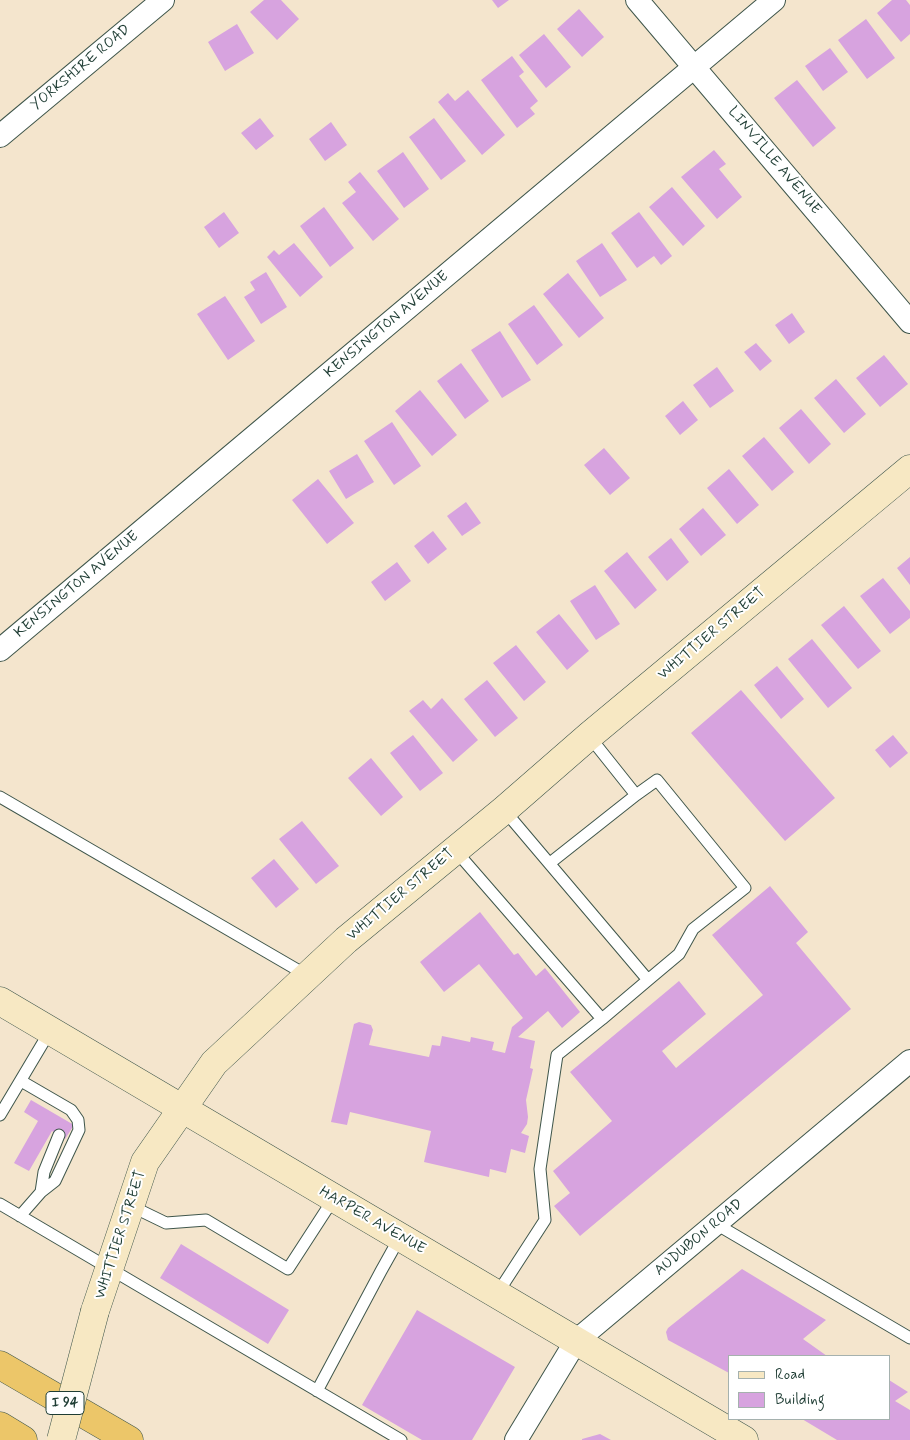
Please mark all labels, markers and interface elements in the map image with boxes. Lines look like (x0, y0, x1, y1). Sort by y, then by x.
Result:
street label: YORKSHIRE ROAD (27, 21, 135, 115)
street label: LINVILLE AVENUE (724, 103, 824, 219)
street label: KENSINGTON AVENUE (321, 268, 453, 382)
street label: KENSINGTON AVENUE (11, 528, 143, 642)
street label: WHITTIER STREET (655, 584, 769, 684)
street label: WHITTIER STREET (344, 845, 458, 945)
street label: WHITTIER STREET (92, 1168, 150, 1302)
street label: HARPER AVENUE (316, 1183, 428, 1259)
street label: AUDUBON ROAD (651, 1196, 747, 1280)
legend (728, 1355, 890, 1420)
text: Road (775, 1365, 805, 1385)
text: Building (775, 1390, 825, 1410)
road number: I 94 (46, 1392, 84, 1415)

